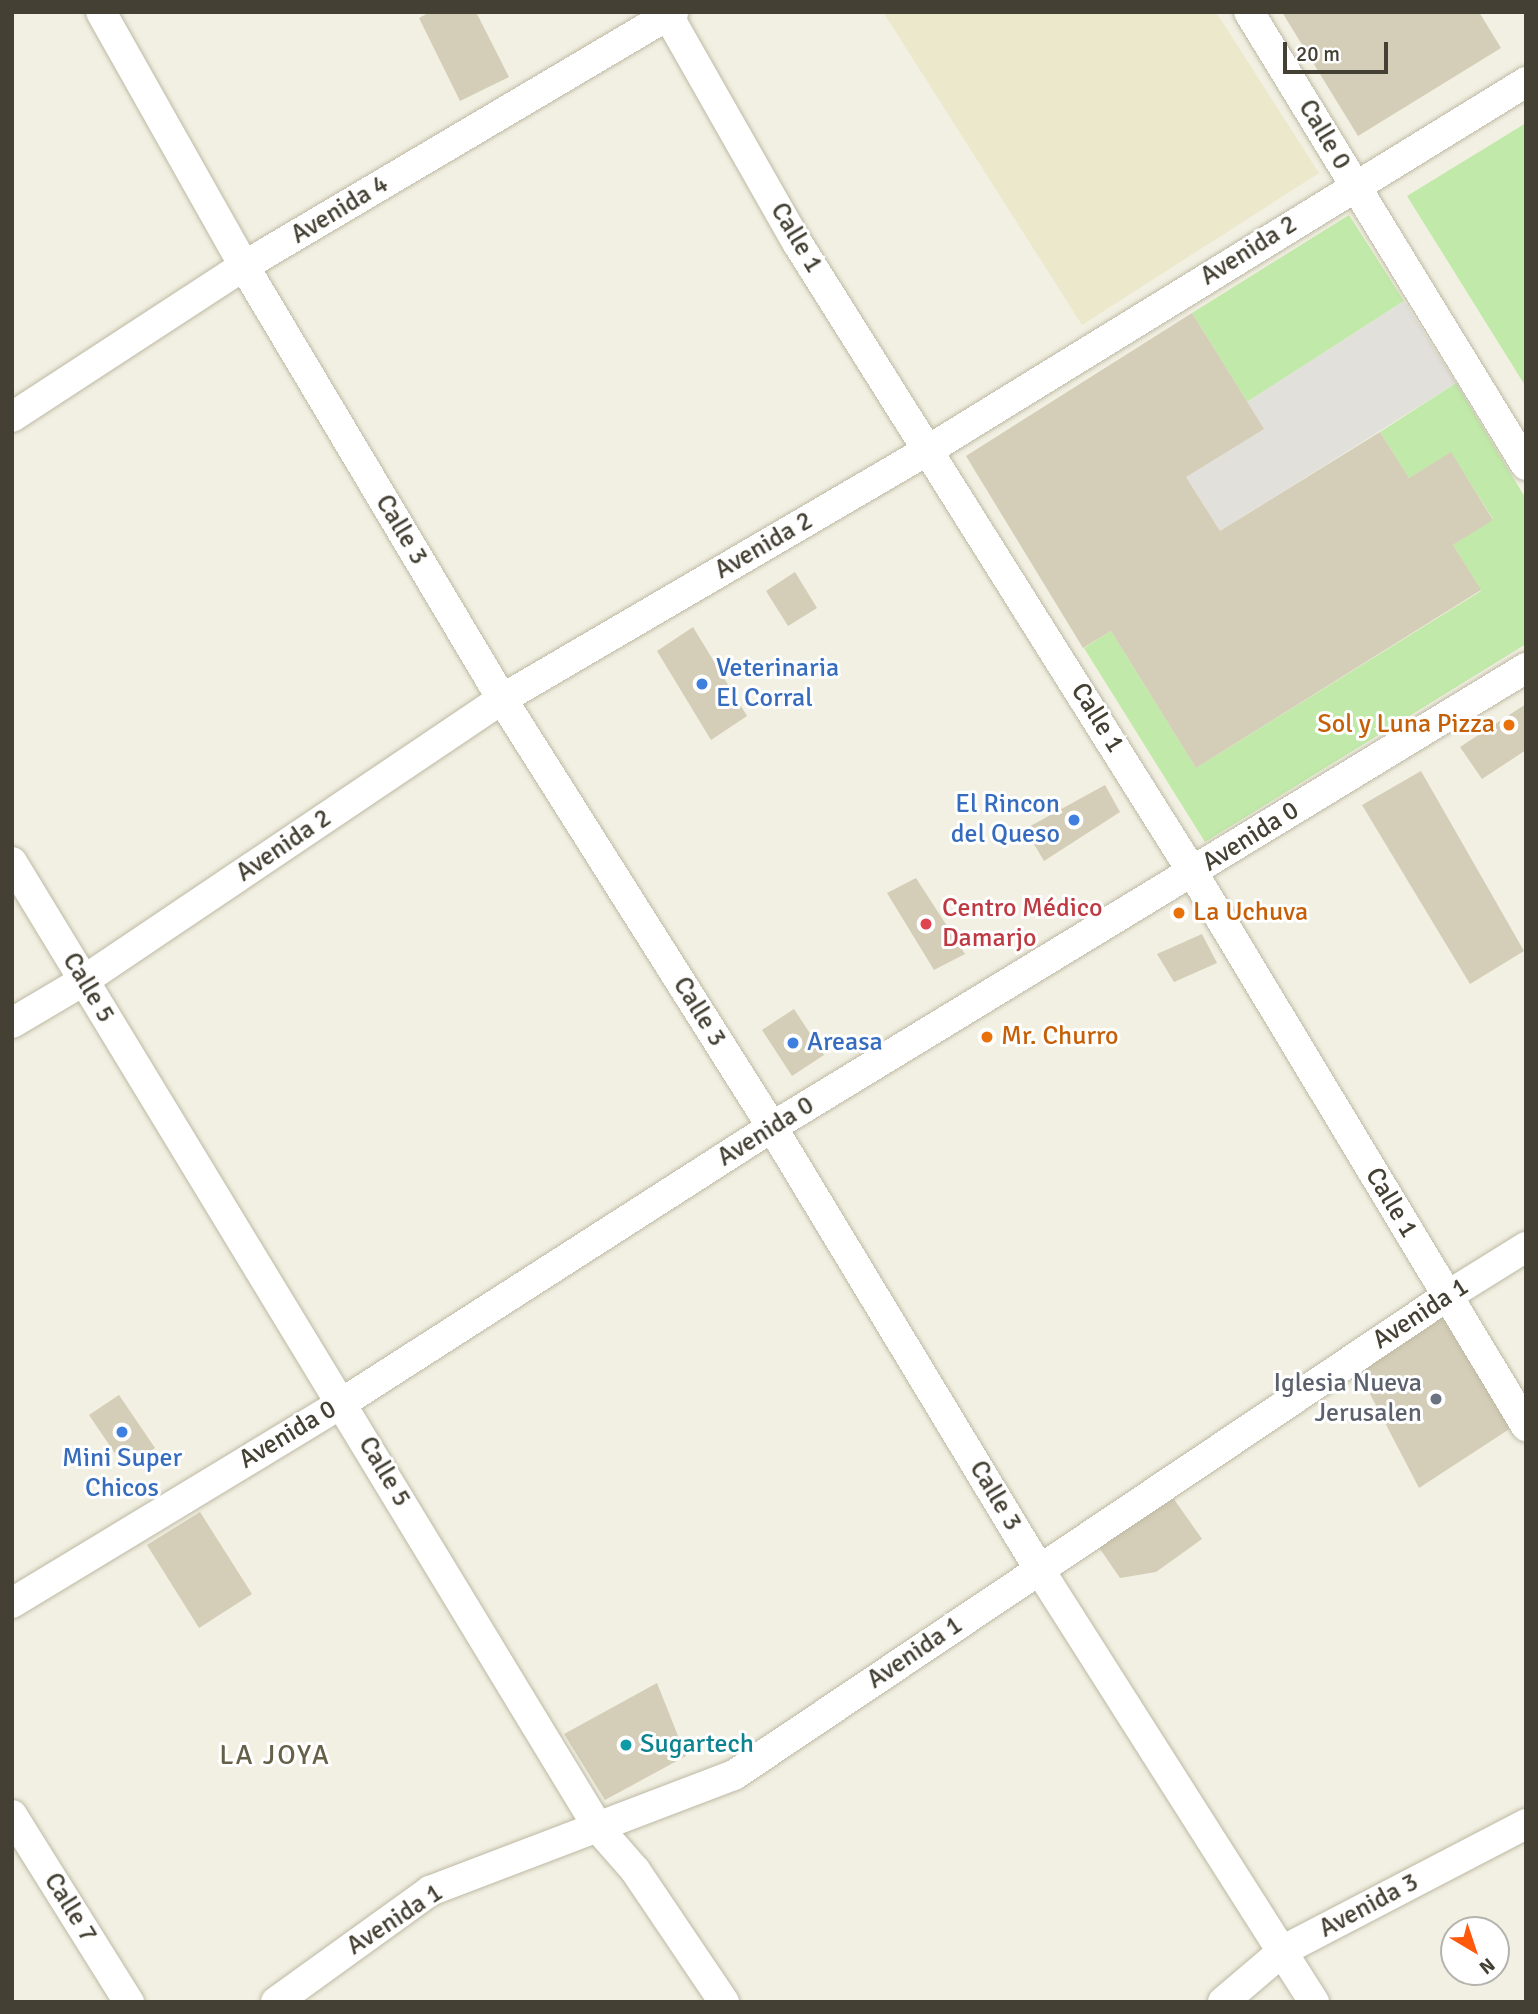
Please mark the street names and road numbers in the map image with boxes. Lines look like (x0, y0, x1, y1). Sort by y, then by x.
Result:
street label: Calle 0 (1291, 94, 1357, 176)
street label: Avenida 4 (286, 169, 394, 251)
street label: Calle 1 (763, 197, 829, 279)
street label: Avenida 2 (1195, 209, 1303, 293)
street label: Calle 3 (368, 489, 434, 571)
street label: Avenida 2 (709, 506, 819, 586)
street label: Calle 1 (1064, 677, 1130, 759)
street label: Avenida 0 (1197, 795, 1305, 879)
street label: Avenida 2 (231, 803, 337, 889)
street label: Calle 5 (55, 947, 121, 1029)
street label: Calle 3 (666, 971, 732, 1053)
street label: Avenida 0 (712, 1090, 820, 1174)
street label: Calle 1 (1358, 1162, 1424, 1244)
street label: Avenida 1 (1367, 1272, 1475, 1356)
street label: Avenida 0 (234, 1394, 342, 1476)
street label: Calle 5 (351, 1431, 417, 1513)
street label: Calle 3 (962, 1455, 1028, 1537)
street label: Avenida 1 (862, 1610, 968, 1696)
street label: Calle 7 (37, 1867, 103, 1949)
street label: Avenida 3 (1314, 1867, 1424, 1945)
street label: Avenida 1 (341, 1878, 449, 1962)

